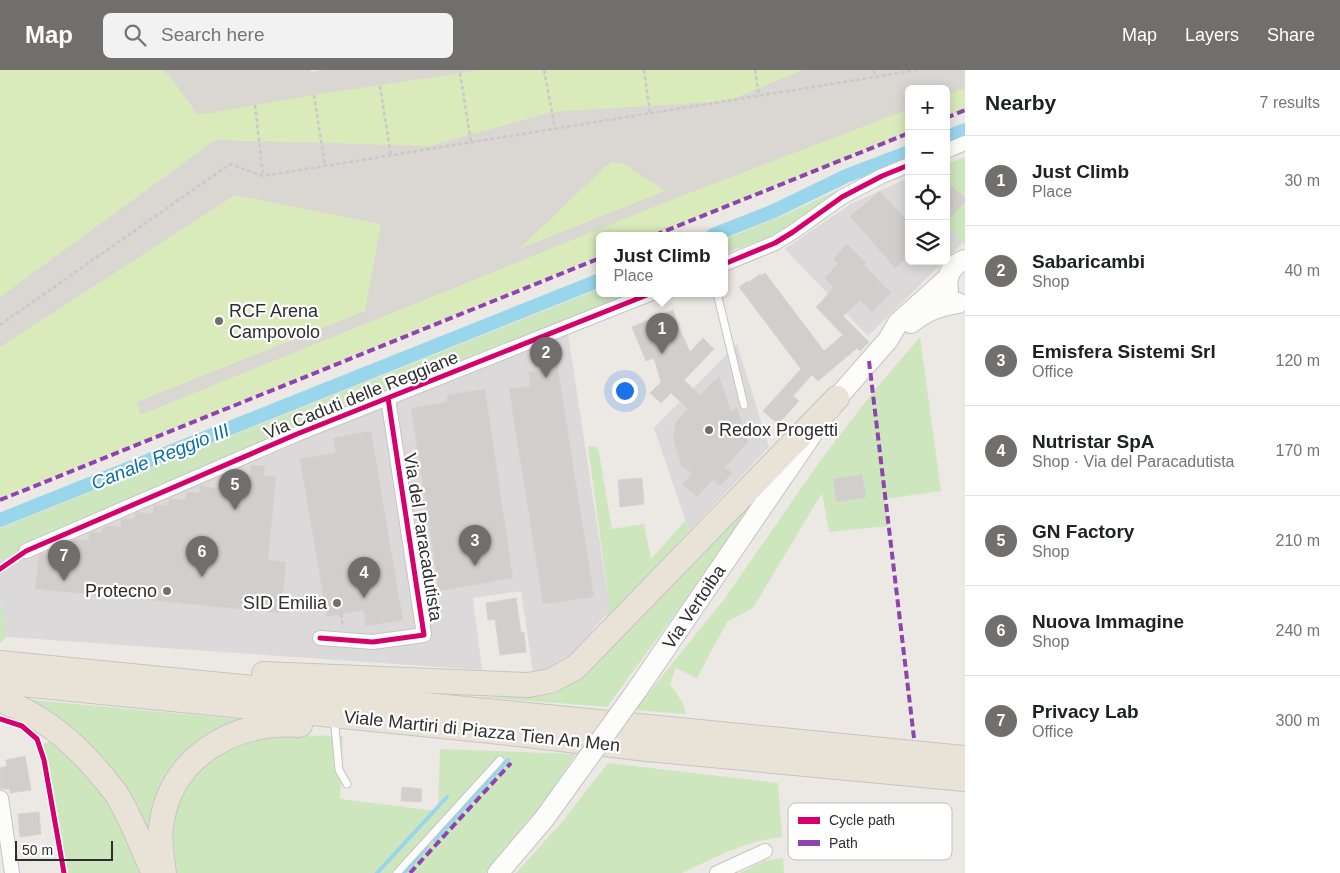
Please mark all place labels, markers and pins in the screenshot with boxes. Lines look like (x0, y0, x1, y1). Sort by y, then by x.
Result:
place label: RCF Arena Campovolo (229, 301, 320, 342)
pin: 1 (646, 313, 678, 354)
marker: RCF Arena Campovolo (213, 315, 225, 327)
pin: 2 (530, 337, 562, 378)
place label: Redox Progetti (719, 420, 838, 440)
marker: Redox Progetti (703, 424, 715, 436)
pin: 5 (219, 469, 251, 510)
pin: 3 (459, 525, 491, 566)
pin: 6 (186, 536, 218, 577)
pin: 7 (48, 540, 80, 581)
pin: 4 (348, 557, 380, 598)
place label: Protecno (85, 581, 157, 601)
marker: Protecno (161, 585, 173, 597)
place label: SID Emilia (243, 593, 328, 613)
marker: SID Emilia (331, 597, 343, 609)

